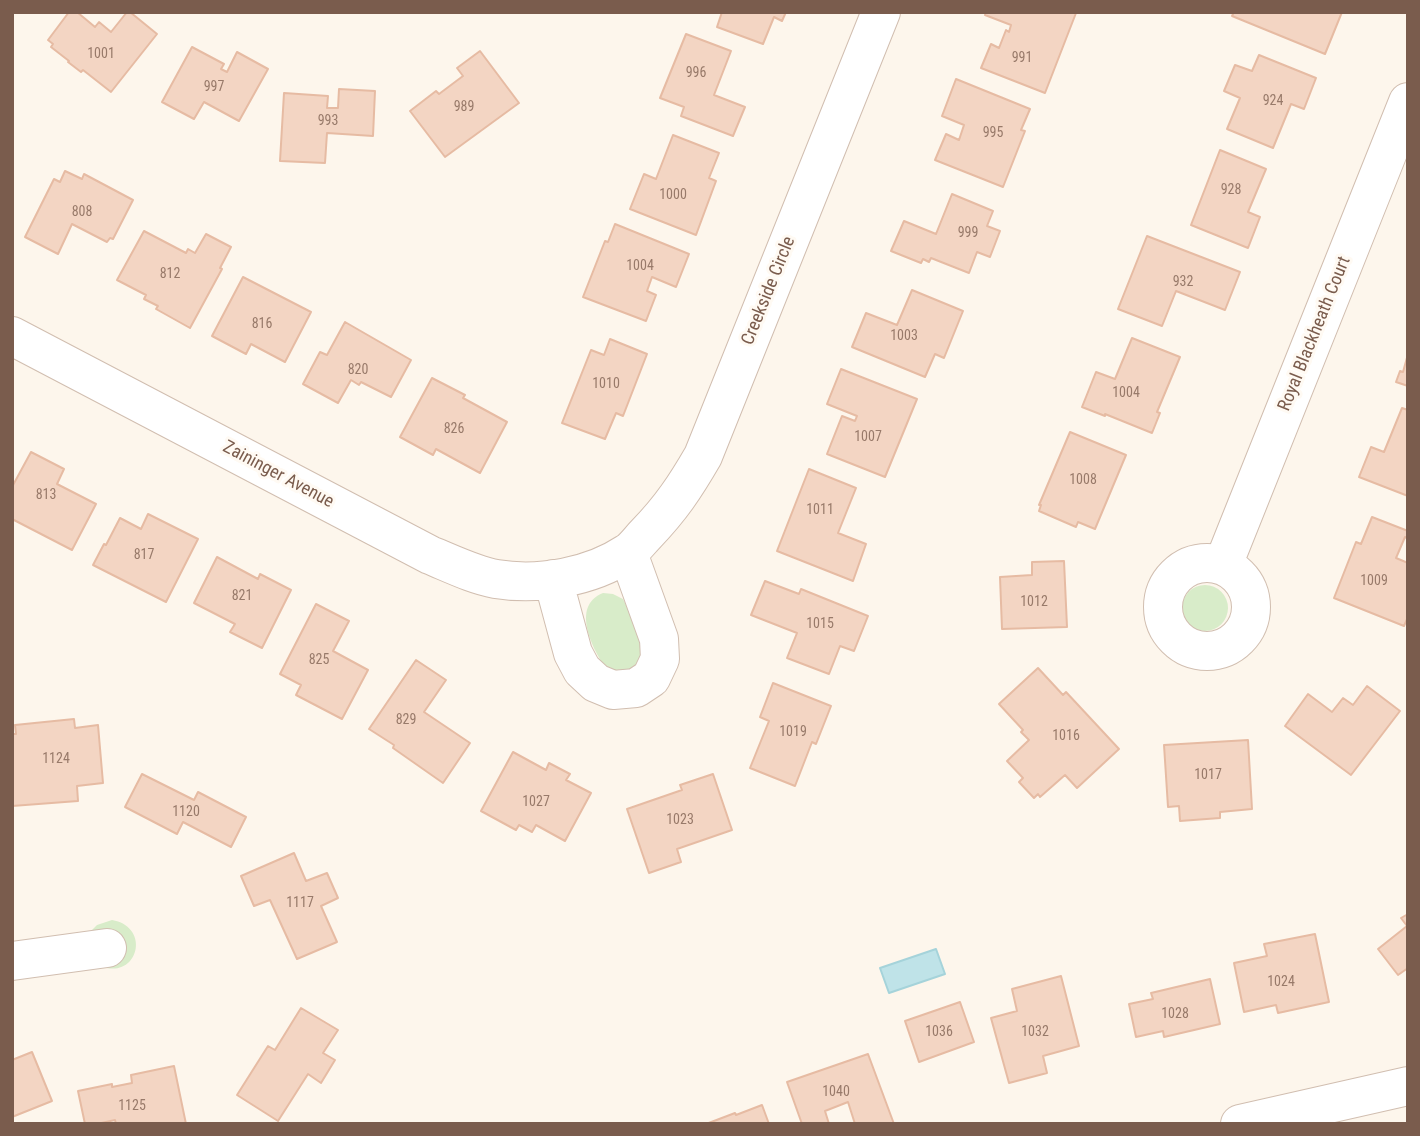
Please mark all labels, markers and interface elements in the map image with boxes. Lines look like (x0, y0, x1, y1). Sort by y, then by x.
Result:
house number: 1001 (87, 46, 115, 62)
house number: 991 (1012, 50, 1032, 66)
house number: 996 (686, 65, 706, 81)
house number: 997 (204, 79, 224, 95)
house number: 924 (1263, 93, 1283, 109)
house number: 989 (454, 99, 474, 115)
house number: 993 (318, 113, 338, 129)
house number: 995 (983, 125, 1003, 141)
house number: 928 (1221, 182, 1241, 198)
house number: 1000 (659, 187, 687, 203)
house number: 808 (72, 204, 92, 220)
house number: 999 (958, 225, 978, 241)
street label: Creekside Circle (737, 234, 801, 348)
street label: Royal Blackheath Court (1274, 254, 1356, 414)
house number: 1004 (626, 258, 654, 274)
house number: 812 (160, 266, 180, 282)
house number: 932 (1173, 274, 1193, 290)
house number: 816 (252, 316, 272, 332)
house number: 1003 (890, 328, 918, 344)
house number: 820 (348, 362, 368, 378)
house number: 1010 (592, 376, 620, 392)
house number: 1004 (1112, 385, 1140, 401)
house number: 826 (444, 421, 464, 437)
house number: 1007 (854, 429, 882, 445)
street label: Zaininger Avenue (219, 437, 337, 513)
house number: 1008 (1069, 472, 1097, 488)
house number: 813 (36, 487, 56, 503)
house number: 1011 (806, 502, 834, 518)
house number: 817 (134, 547, 154, 563)
house number: 1009 (1360, 573, 1388, 589)
house number: 821 (232, 588, 252, 604)
house number: 1012 (1020, 594, 1048, 610)
house number: 1015 (806, 616, 834, 632)
house number: 825 (309, 652, 329, 668)
house number: 829 (396, 712, 416, 728)
house number: 1019 (779, 724, 807, 740)
house number: 1016 (1052, 728, 1080, 744)
house number: 1124 (42, 751, 70, 767)
house number: 1017 (1194, 767, 1222, 783)
house number: 1027 (522, 794, 550, 810)
house number: 1120 (172, 804, 200, 820)
house number: 1023 (666, 812, 694, 828)
house number: 1117 (286, 895, 314, 911)
house number: 1024 (1267, 974, 1295, 990)
house number: 1028 (1161, 1006, 1189, 1022)
house number: 1036 (925, 1024, 953, 1040)
house number: 1032 (1021, 1024, 1049, 1040)
house number: 1040 (822, 1084, 850, 1100)
house number: 1125 (118, 1098, 146, 1114)

